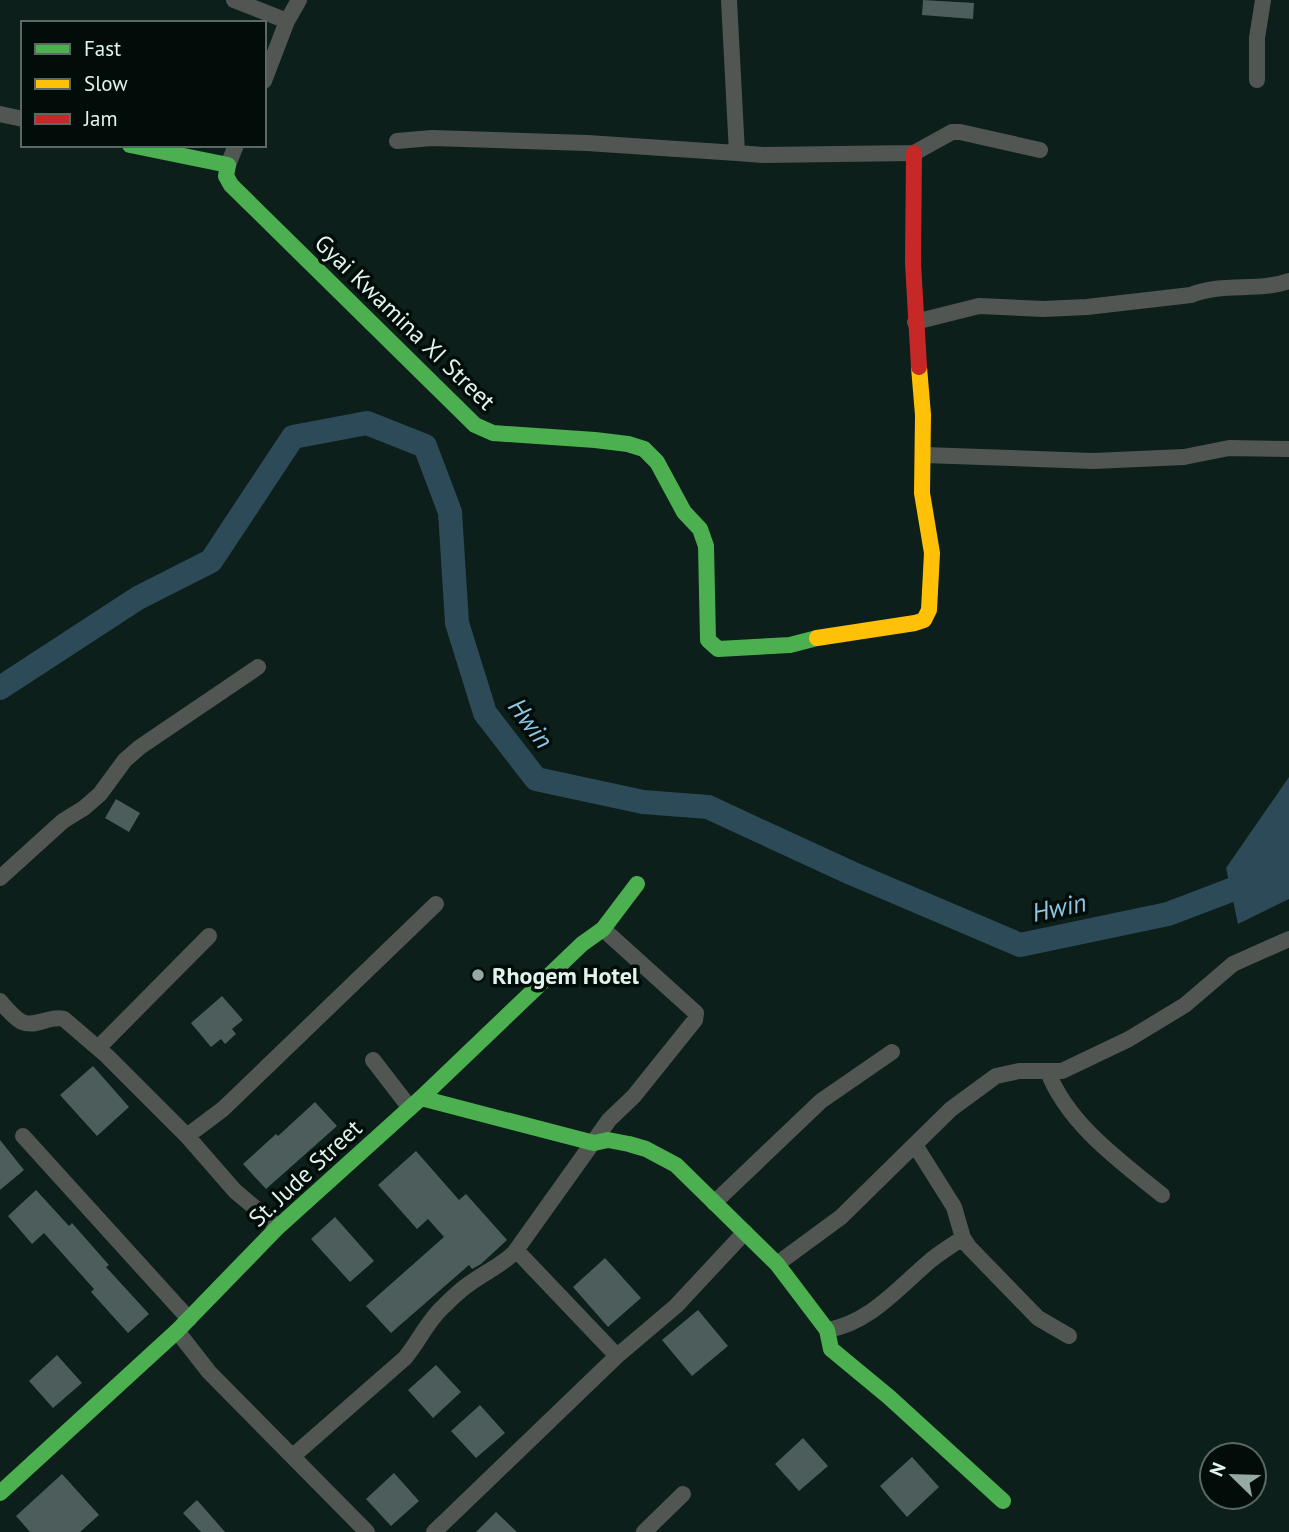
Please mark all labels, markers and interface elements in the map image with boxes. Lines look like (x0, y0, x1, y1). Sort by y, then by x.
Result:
legend (21, 21, 266, 147)
text: Fast (84, 35, 121, 62)
text: Slow (84, 70, 128, 97)
text: Jam (83, 105, 118, 132)
street label: Gyai Kwamina XI Street (308, 228, 502, 416)
water label: Hwin (501, 691, 561, 755)
water label: Hwin (1029, 885, 1089, 929)
place label: Rhogem Hotel (492, 960, 640, 991)
marker: Rhogem Hotel (470, 967, 486, 983)
street label: St. Jude Street (242, 1113, 368, 1233)
north arrow (1198, 1441, 1268, 1511)
text: N (1204, 1459, 1231, 1480)

